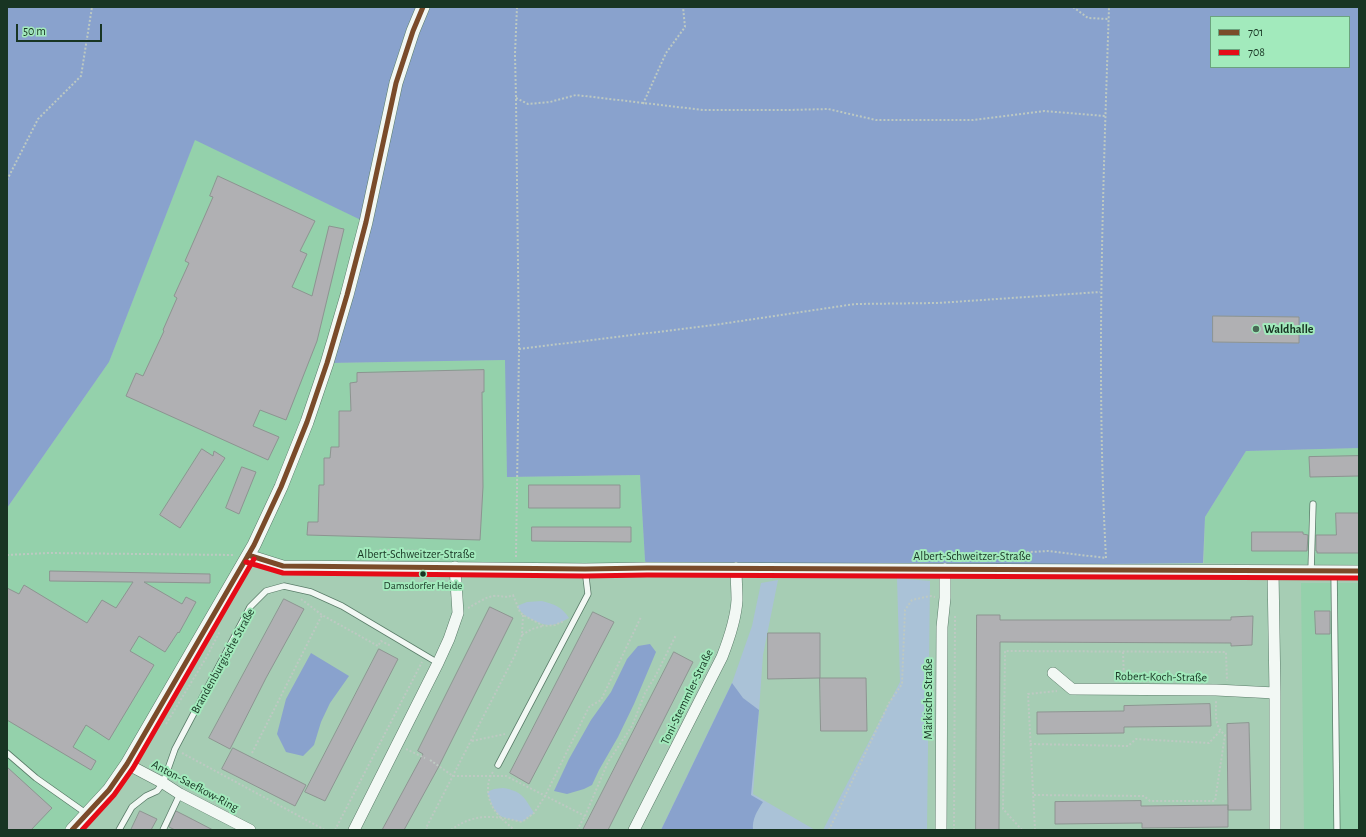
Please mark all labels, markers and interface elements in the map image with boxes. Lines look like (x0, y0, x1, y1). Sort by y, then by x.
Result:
scale bar (18, 16, 104, 42)
legend (1210, 16, 1350, 68)
text: 50 m (23, 25, 46, 37)
text: 701 (1248, 26, 1263, 38)
text: 708 (1248, 46, 1265, 58)
place label: Waldhalle (1264, 322, 1314, 336)
marker: Waldhalle (1251, 324, 1261, 334)
street label: Albert-Schweitzer-Straße (357, 547, 475, 561)
street label: Albert-Schweitzer-Straße (913, 549, 1031, 563)
marker: Damsdorfer Heide (418, 569, 428, 579)
place label: Damsdorfer Heide (384, 579, 462, 593)
street label: Brandenburgische Straße (188, 606, 258, 716)
street label: Toni-Stemmler-Straße (658, 647, 716, 747)
street label: Märkische Straße (921, 659, 935, 739)
street label: Robert-Koch-Straße (1115, 669, 1207, 685)
street label: Anton-Saefkow-Ring (149, 757, 241, 815)

